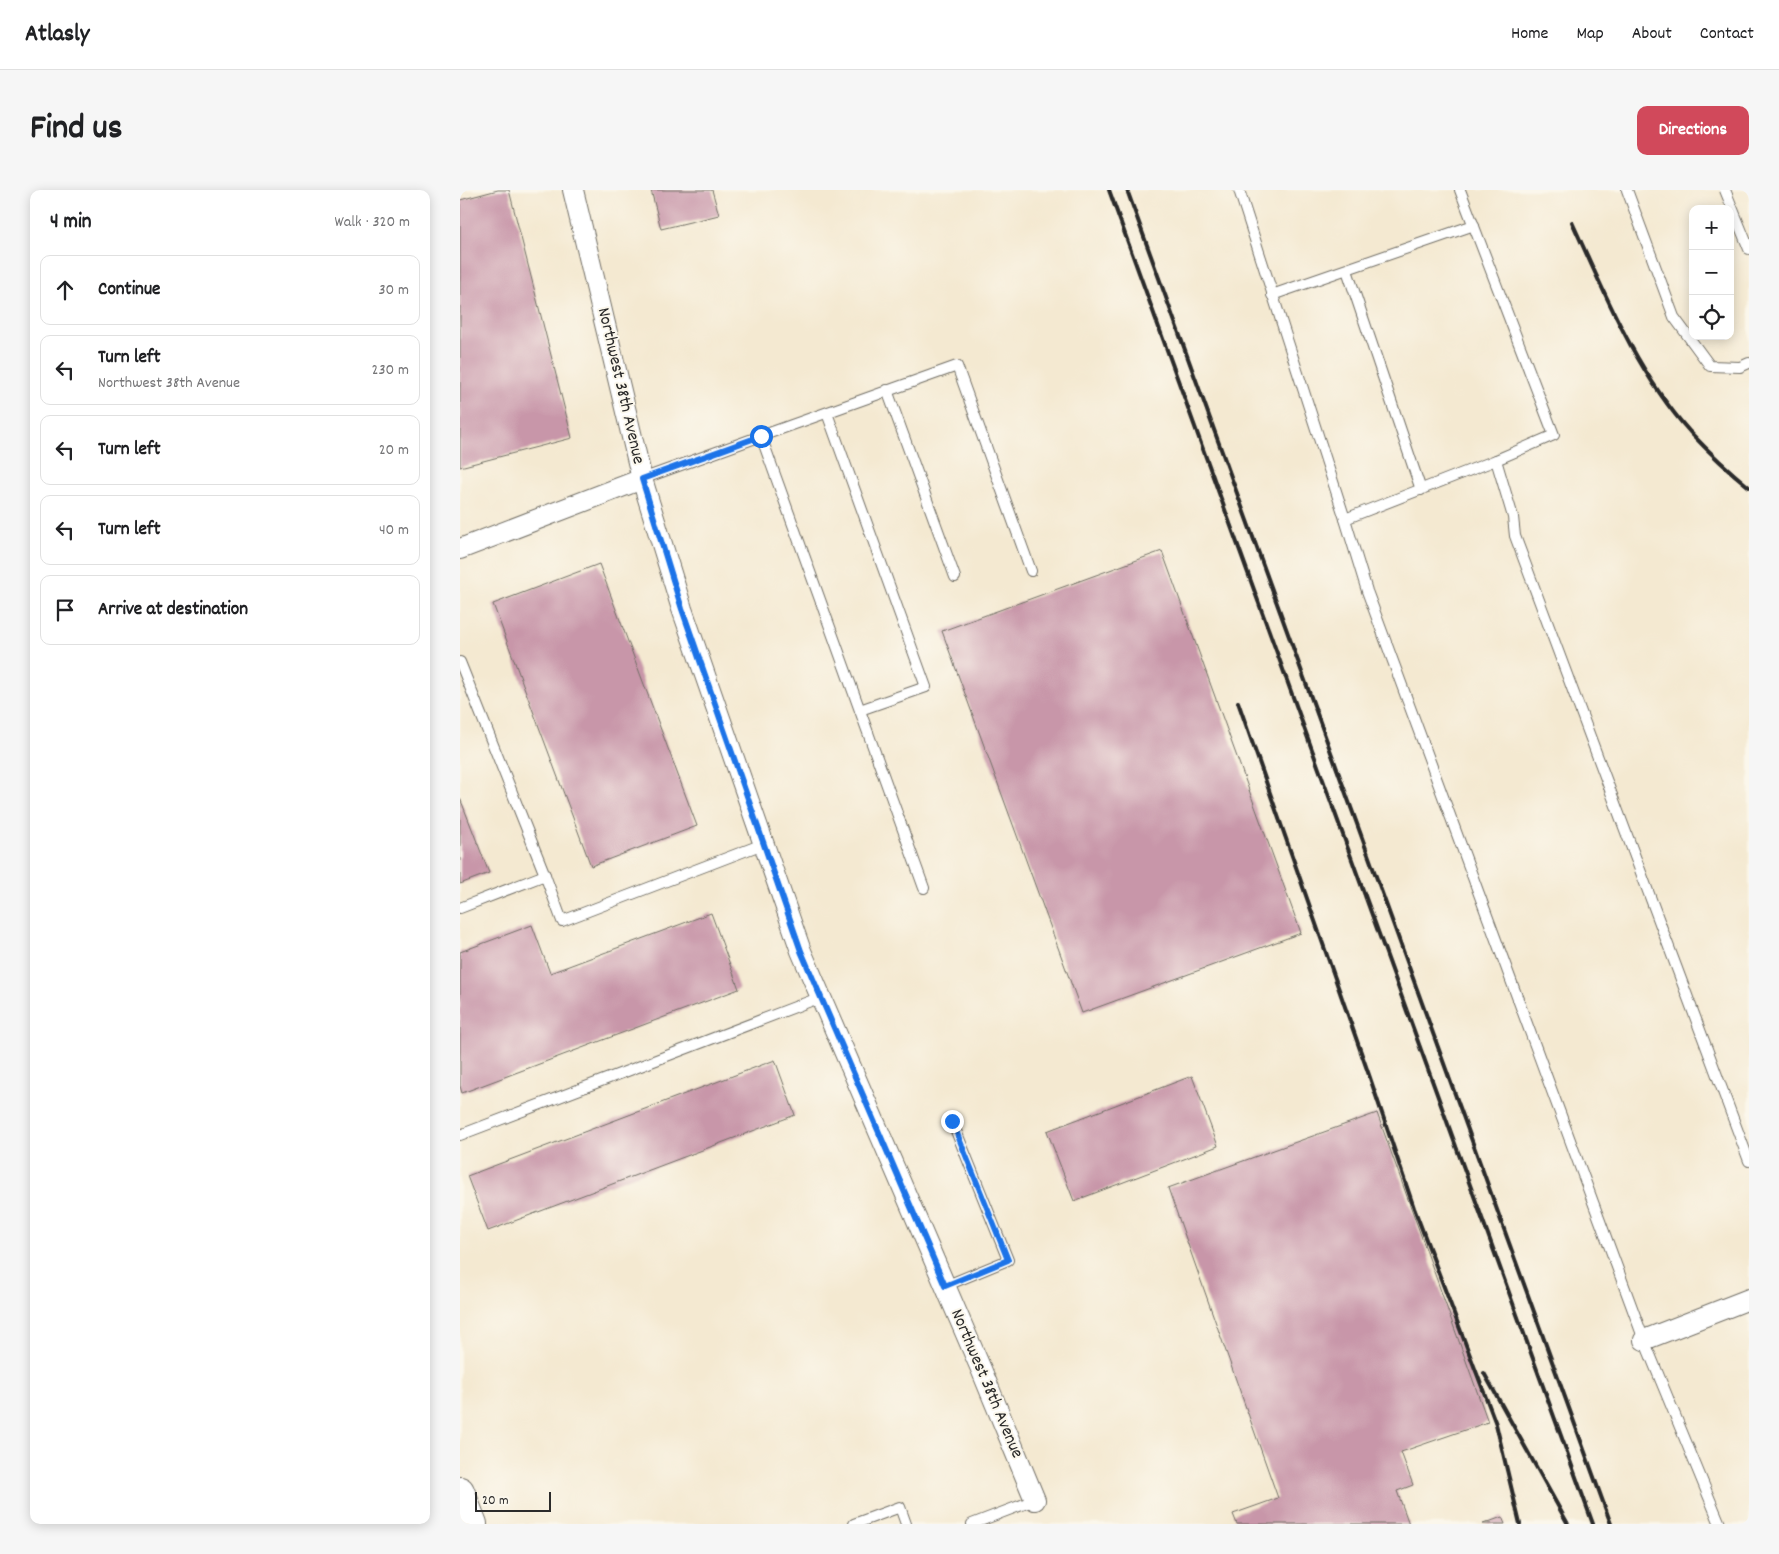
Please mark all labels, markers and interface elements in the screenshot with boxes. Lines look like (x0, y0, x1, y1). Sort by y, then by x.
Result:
text: Atlasly (25, 18, 89, 52)
text: Home (1511, 22, 1548, 47)
text: Map (1576, 22, 1604, 47)
text: About (1632, 22, 1672, 47)
text: Contact (1700, 22, 1754, 47)
text: Find us (30, 105, 122, 155)
button: Directions (1637, 106, 1749, 155)
map controls (1689, 205, 1734, 340)
button: + (1689, 205, 1734, 250)
text: 4 min (50, 208, 92, 238)
text: Walk · 320 m (334, 211, 410, 234)
button: − (1689, 250, 1734, 295)
icon: ahead (51, 276, 79, 304)
text: Continue (98, 277, 160, 304)
text: 30 m (379, 279, 409, 302)
button: locate (1689, 295, 1734, 340)
street label: Northwest 38th Avenue (590, 305, 650, 467)
text: Turn left (98, 345, 161, 372)
icon: left (51, 356, 79, 384)
text: 230 m (372, 359, 409, 382)
text: Northwest 38th Avenue (98, 372, 240, 395)
route start (750, 425, 773, 448)
icon: left (51, 436, 79, 464)
text: Turn left (98, 437, 161, 464)
text: 20 m (379, 439, 409, 462)
icon: left (51, 516, 79, 544)
text: Turn left (98, 517, 161, 544)
text: 40 m (379, 519, 409, 542)
icon: arrive (51, 596, 79, 624)
text: Arrive at destination (98, 597, 248, 624)
route end (941, 1110, 964, 1133)
street label: Northwest 38th Avenue (943, 1306, 1029, 1462)
scale bar (475, 1489, 551, 1512)
text: 20 m (482, 1491, 509, 1511)

